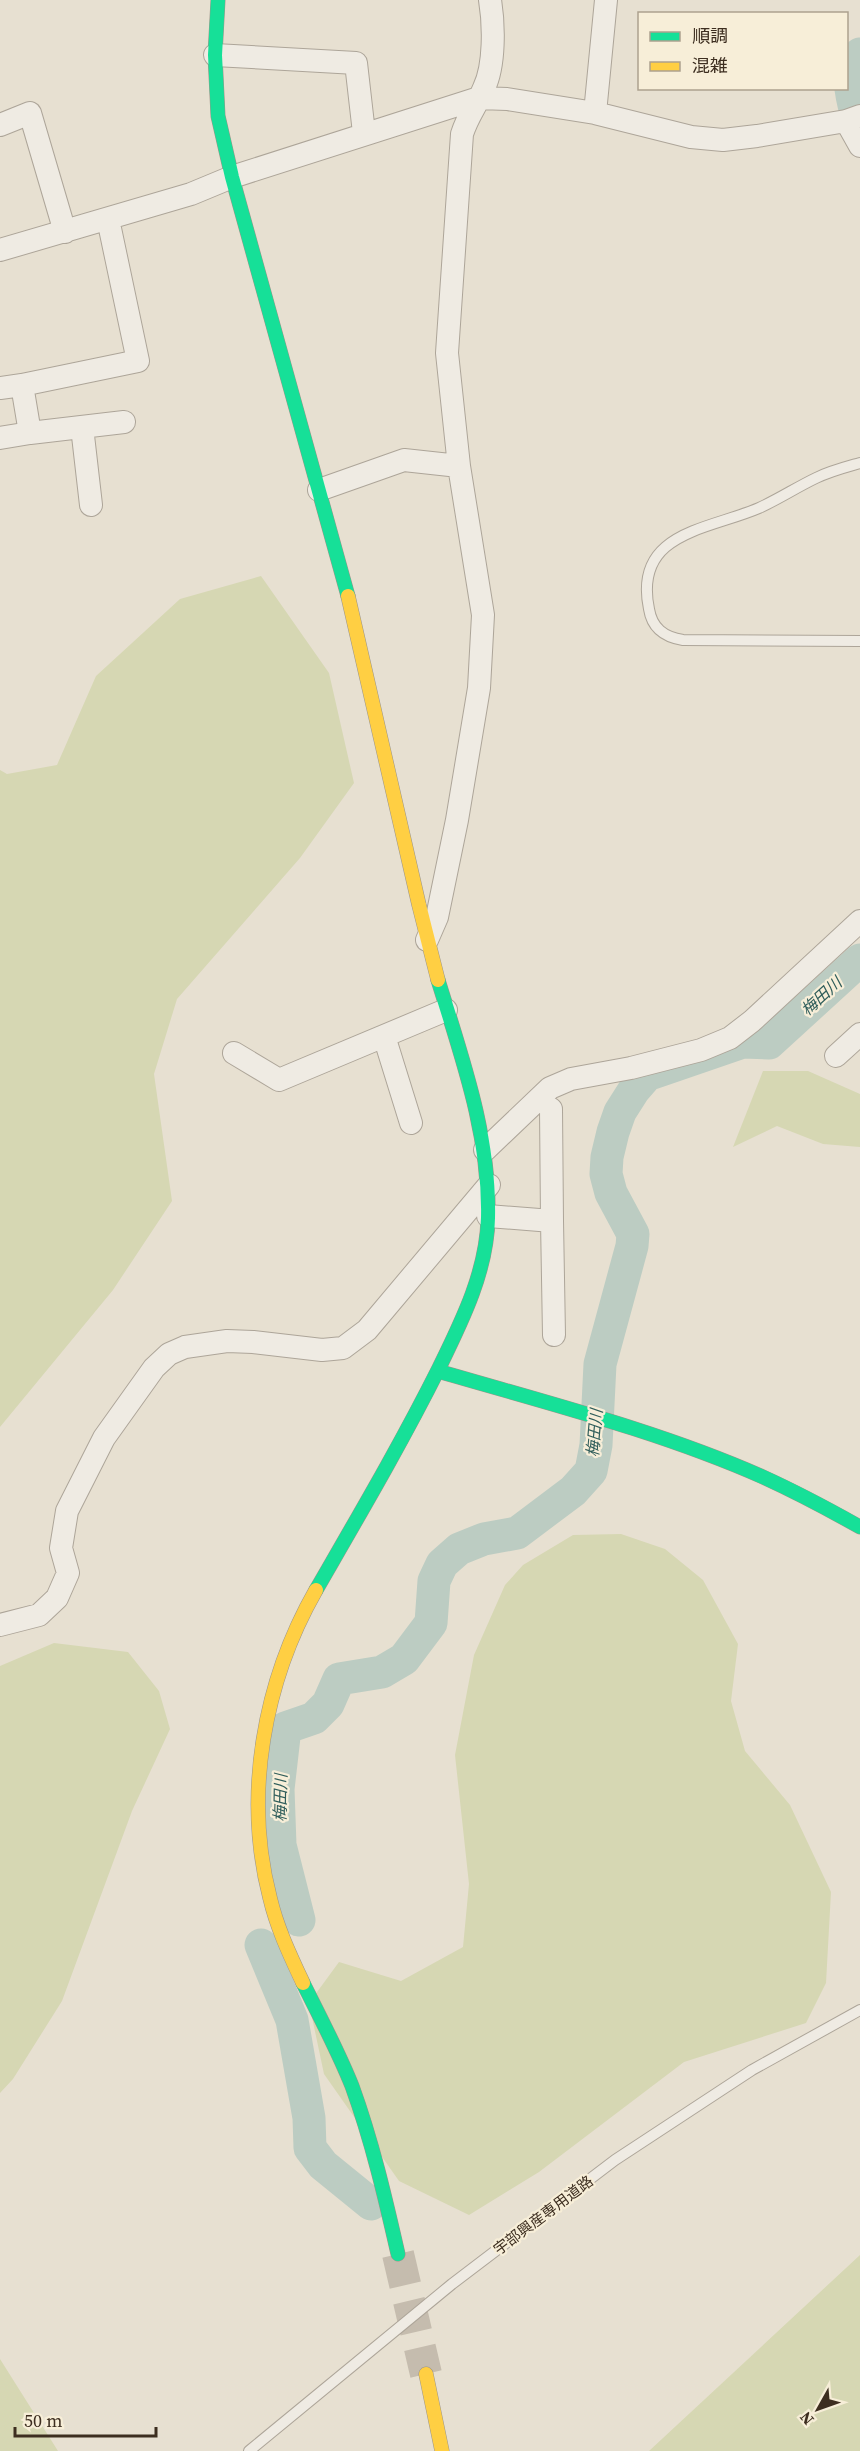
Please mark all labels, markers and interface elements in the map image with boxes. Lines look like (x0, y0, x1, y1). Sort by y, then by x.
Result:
legend (638, 12, 848, 90)
text: 順調 (692, 23, 728, 48)
text: 混雑 (692, 53, 728, 78)
water label: 梅田川 (796, 970, 848, 1020)
water label: 梅田川 (581, 1406, 607, 1458)
water label: 梅田川 (269, 1772, 291, 1822)
street label: 宇部興産専用道路 (489, 2171, 597, 2259)
north arrow (788, 2379, 848, 2439)
scale bar (15, 2400, 156, 2438)
text: N (794, 2407, 819, 2430)
text: 50 m (24, 2408, 62, 2433)

